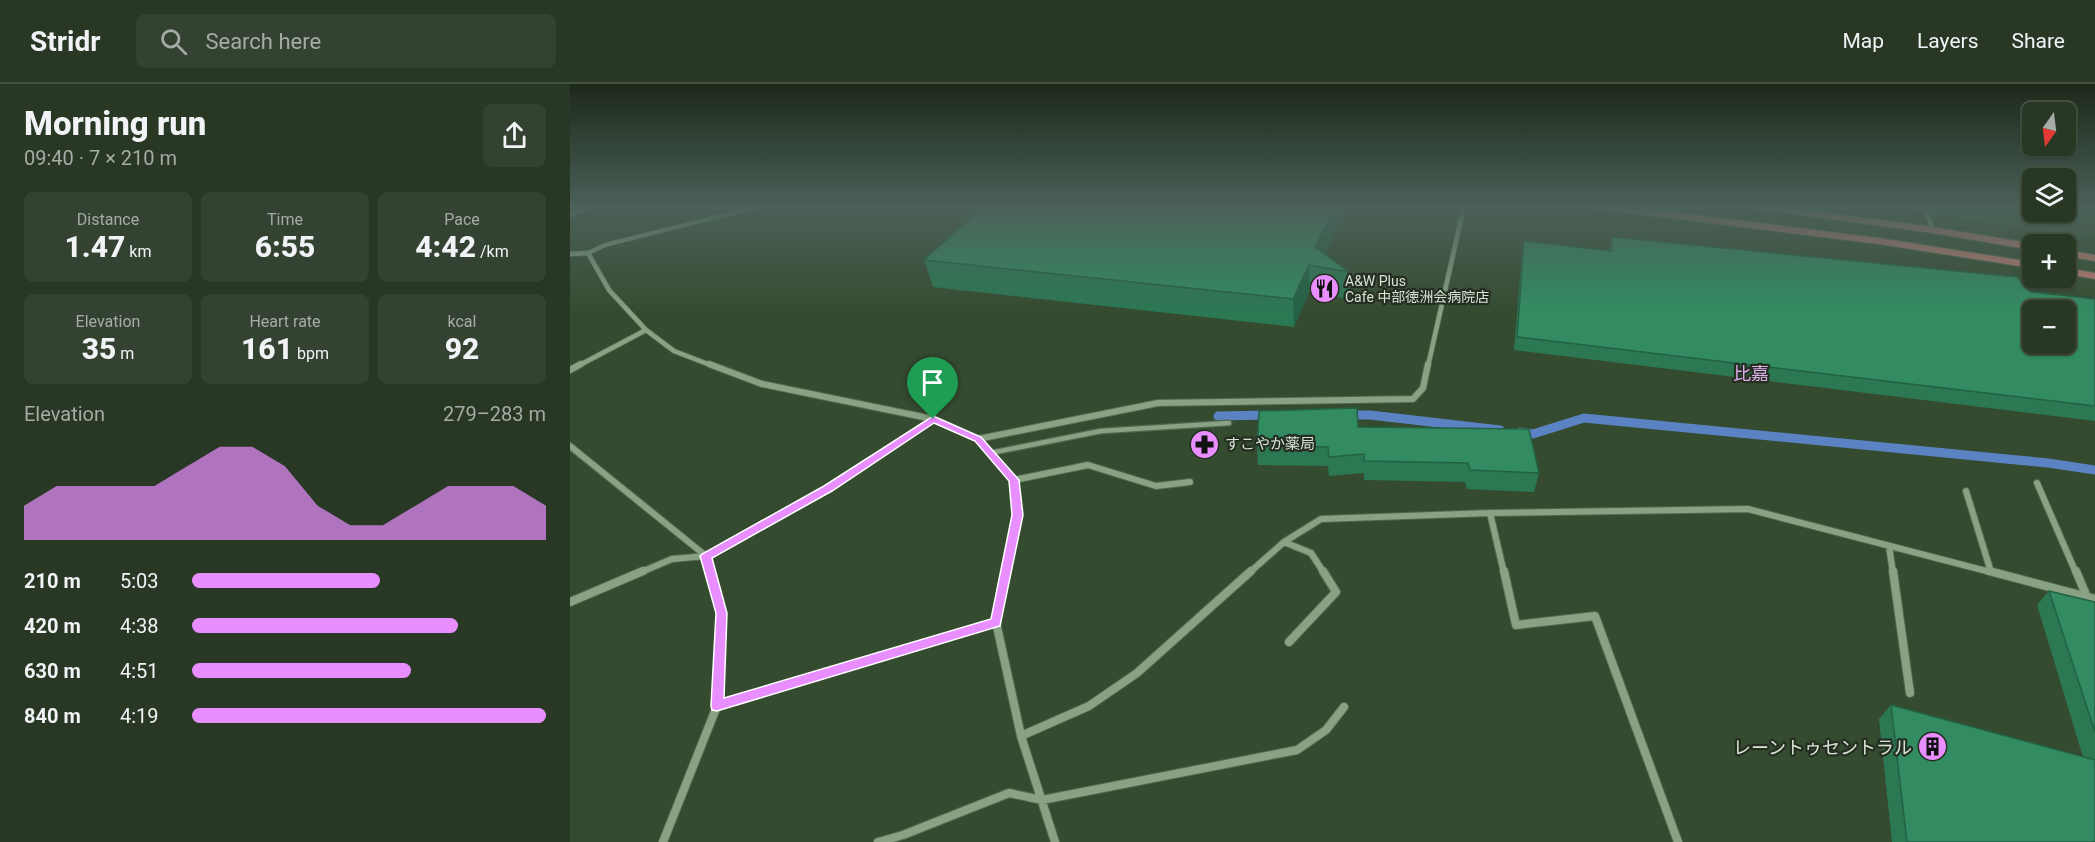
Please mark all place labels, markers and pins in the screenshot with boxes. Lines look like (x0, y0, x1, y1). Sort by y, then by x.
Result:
restaurant icon: A&W Plus Cafe 中部徳洲会病院店 (1308, 273, 1340, 305)
place label: A&W Plus Cafe 中部徳洲会病院店 (1345, 273, 1489, 305)
pin (907, 357, 958, 419)
pharmacy icon: すこやか薬局 (1188, 428, 1220, 460)
place label: すこやか薬局 (1225, 435, 1315, 453)
building icon: レーントゥセントラル (1917, 731, 1949, 763)
place label: レーントゥセントラル (1733, 737, 1912, 758)

